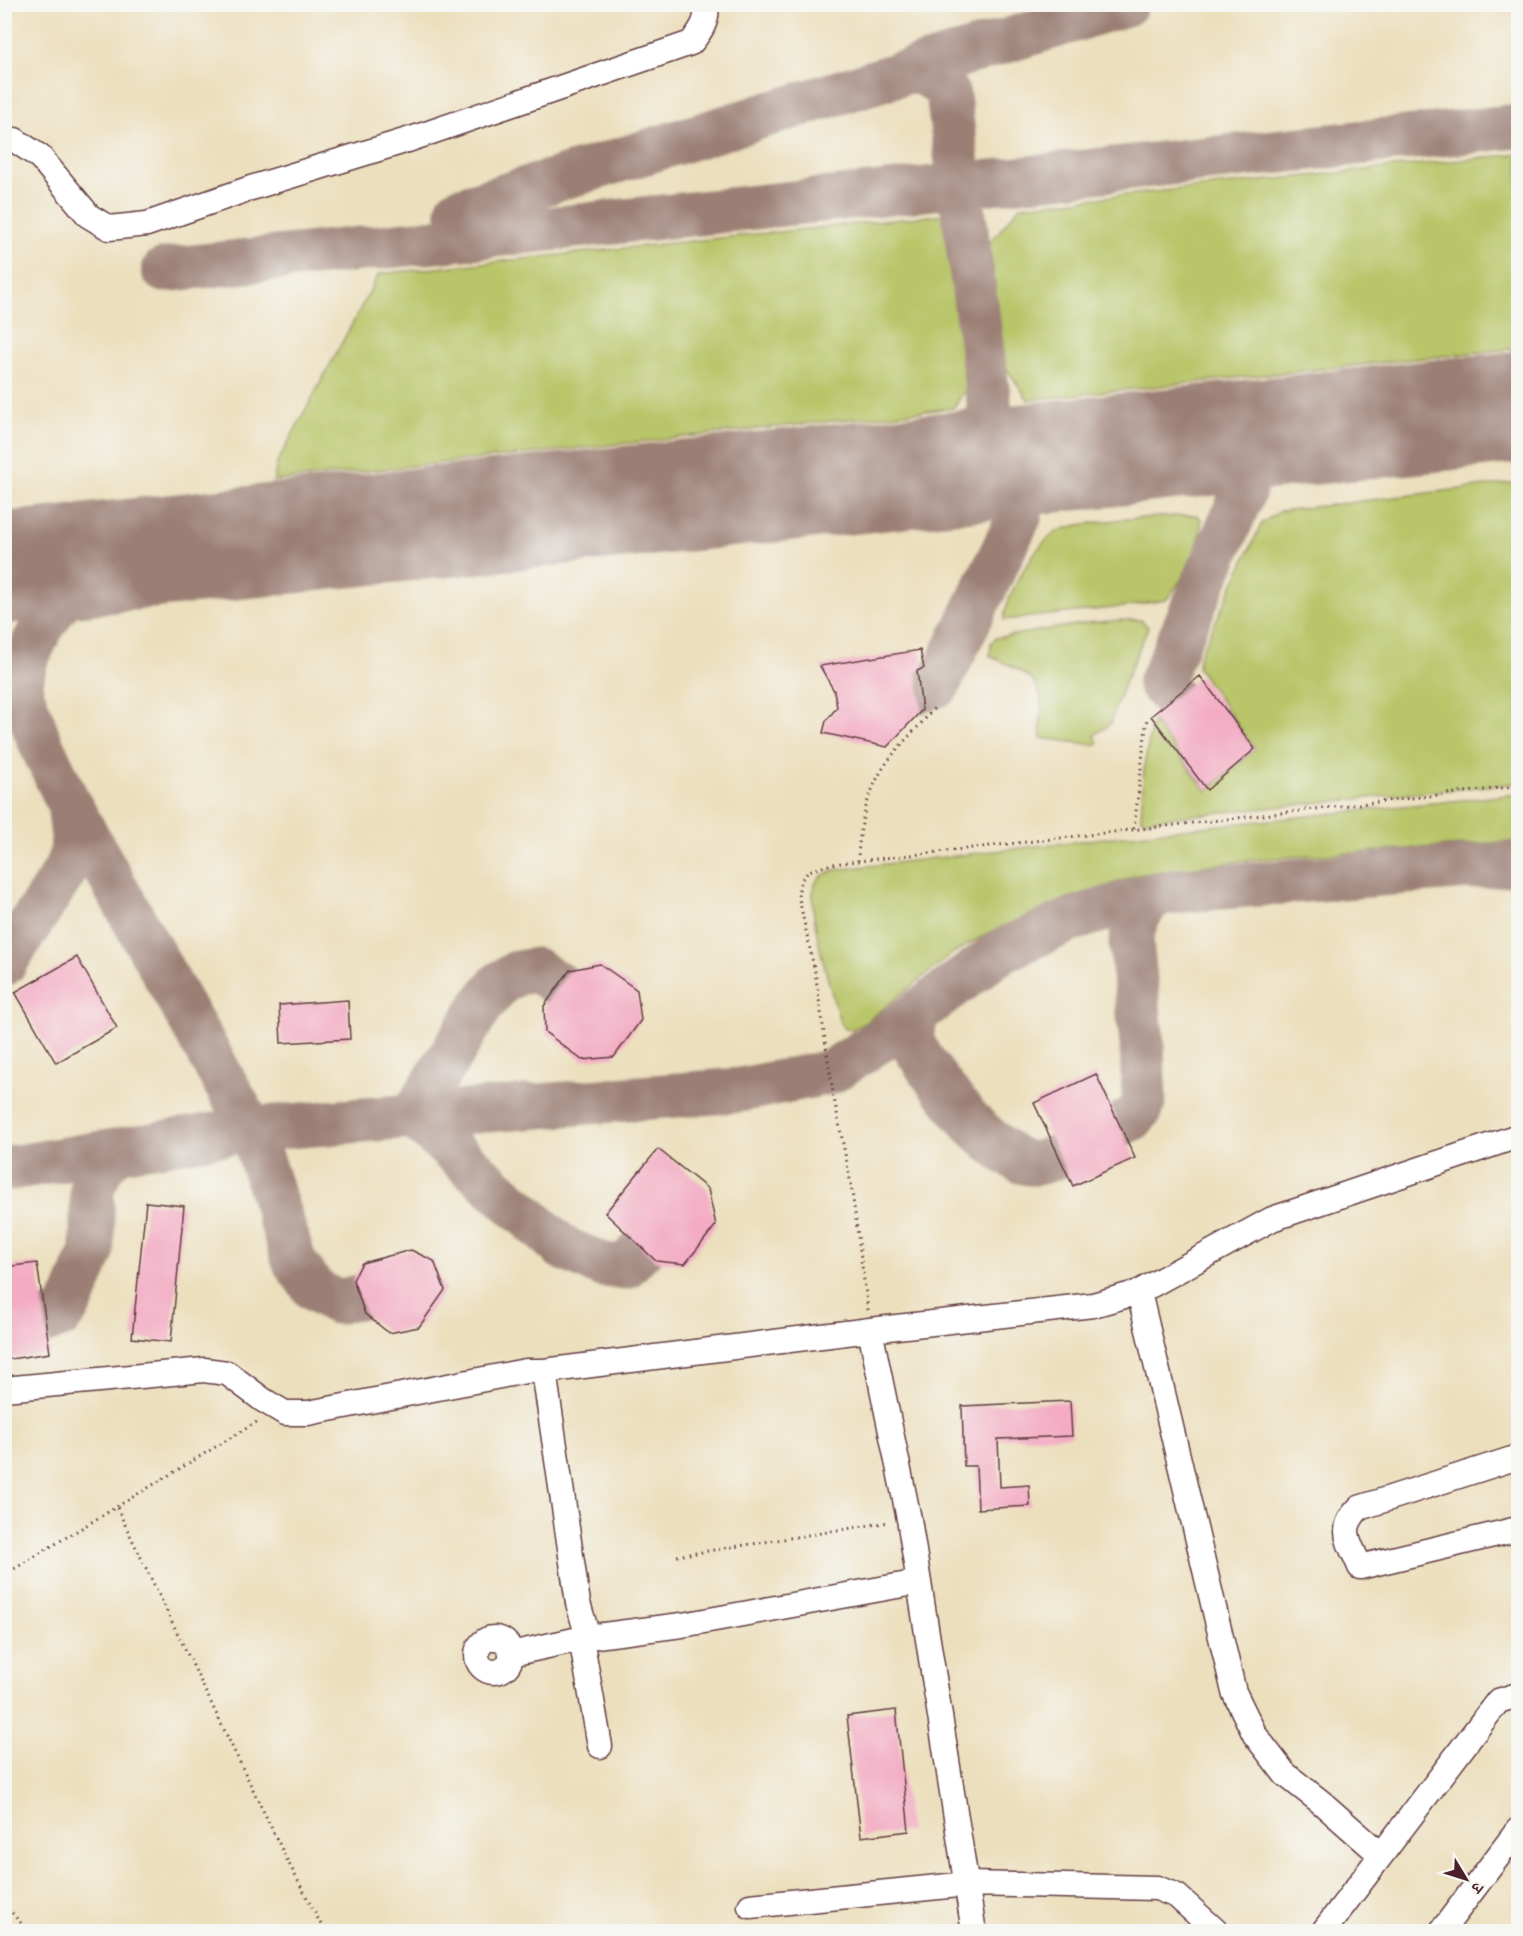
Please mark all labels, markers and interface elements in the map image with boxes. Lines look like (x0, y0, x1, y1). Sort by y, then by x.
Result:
north arrow (1436, 1849, 1496, 1909)
text: उ (1465, 1877, 1490, 1900)

